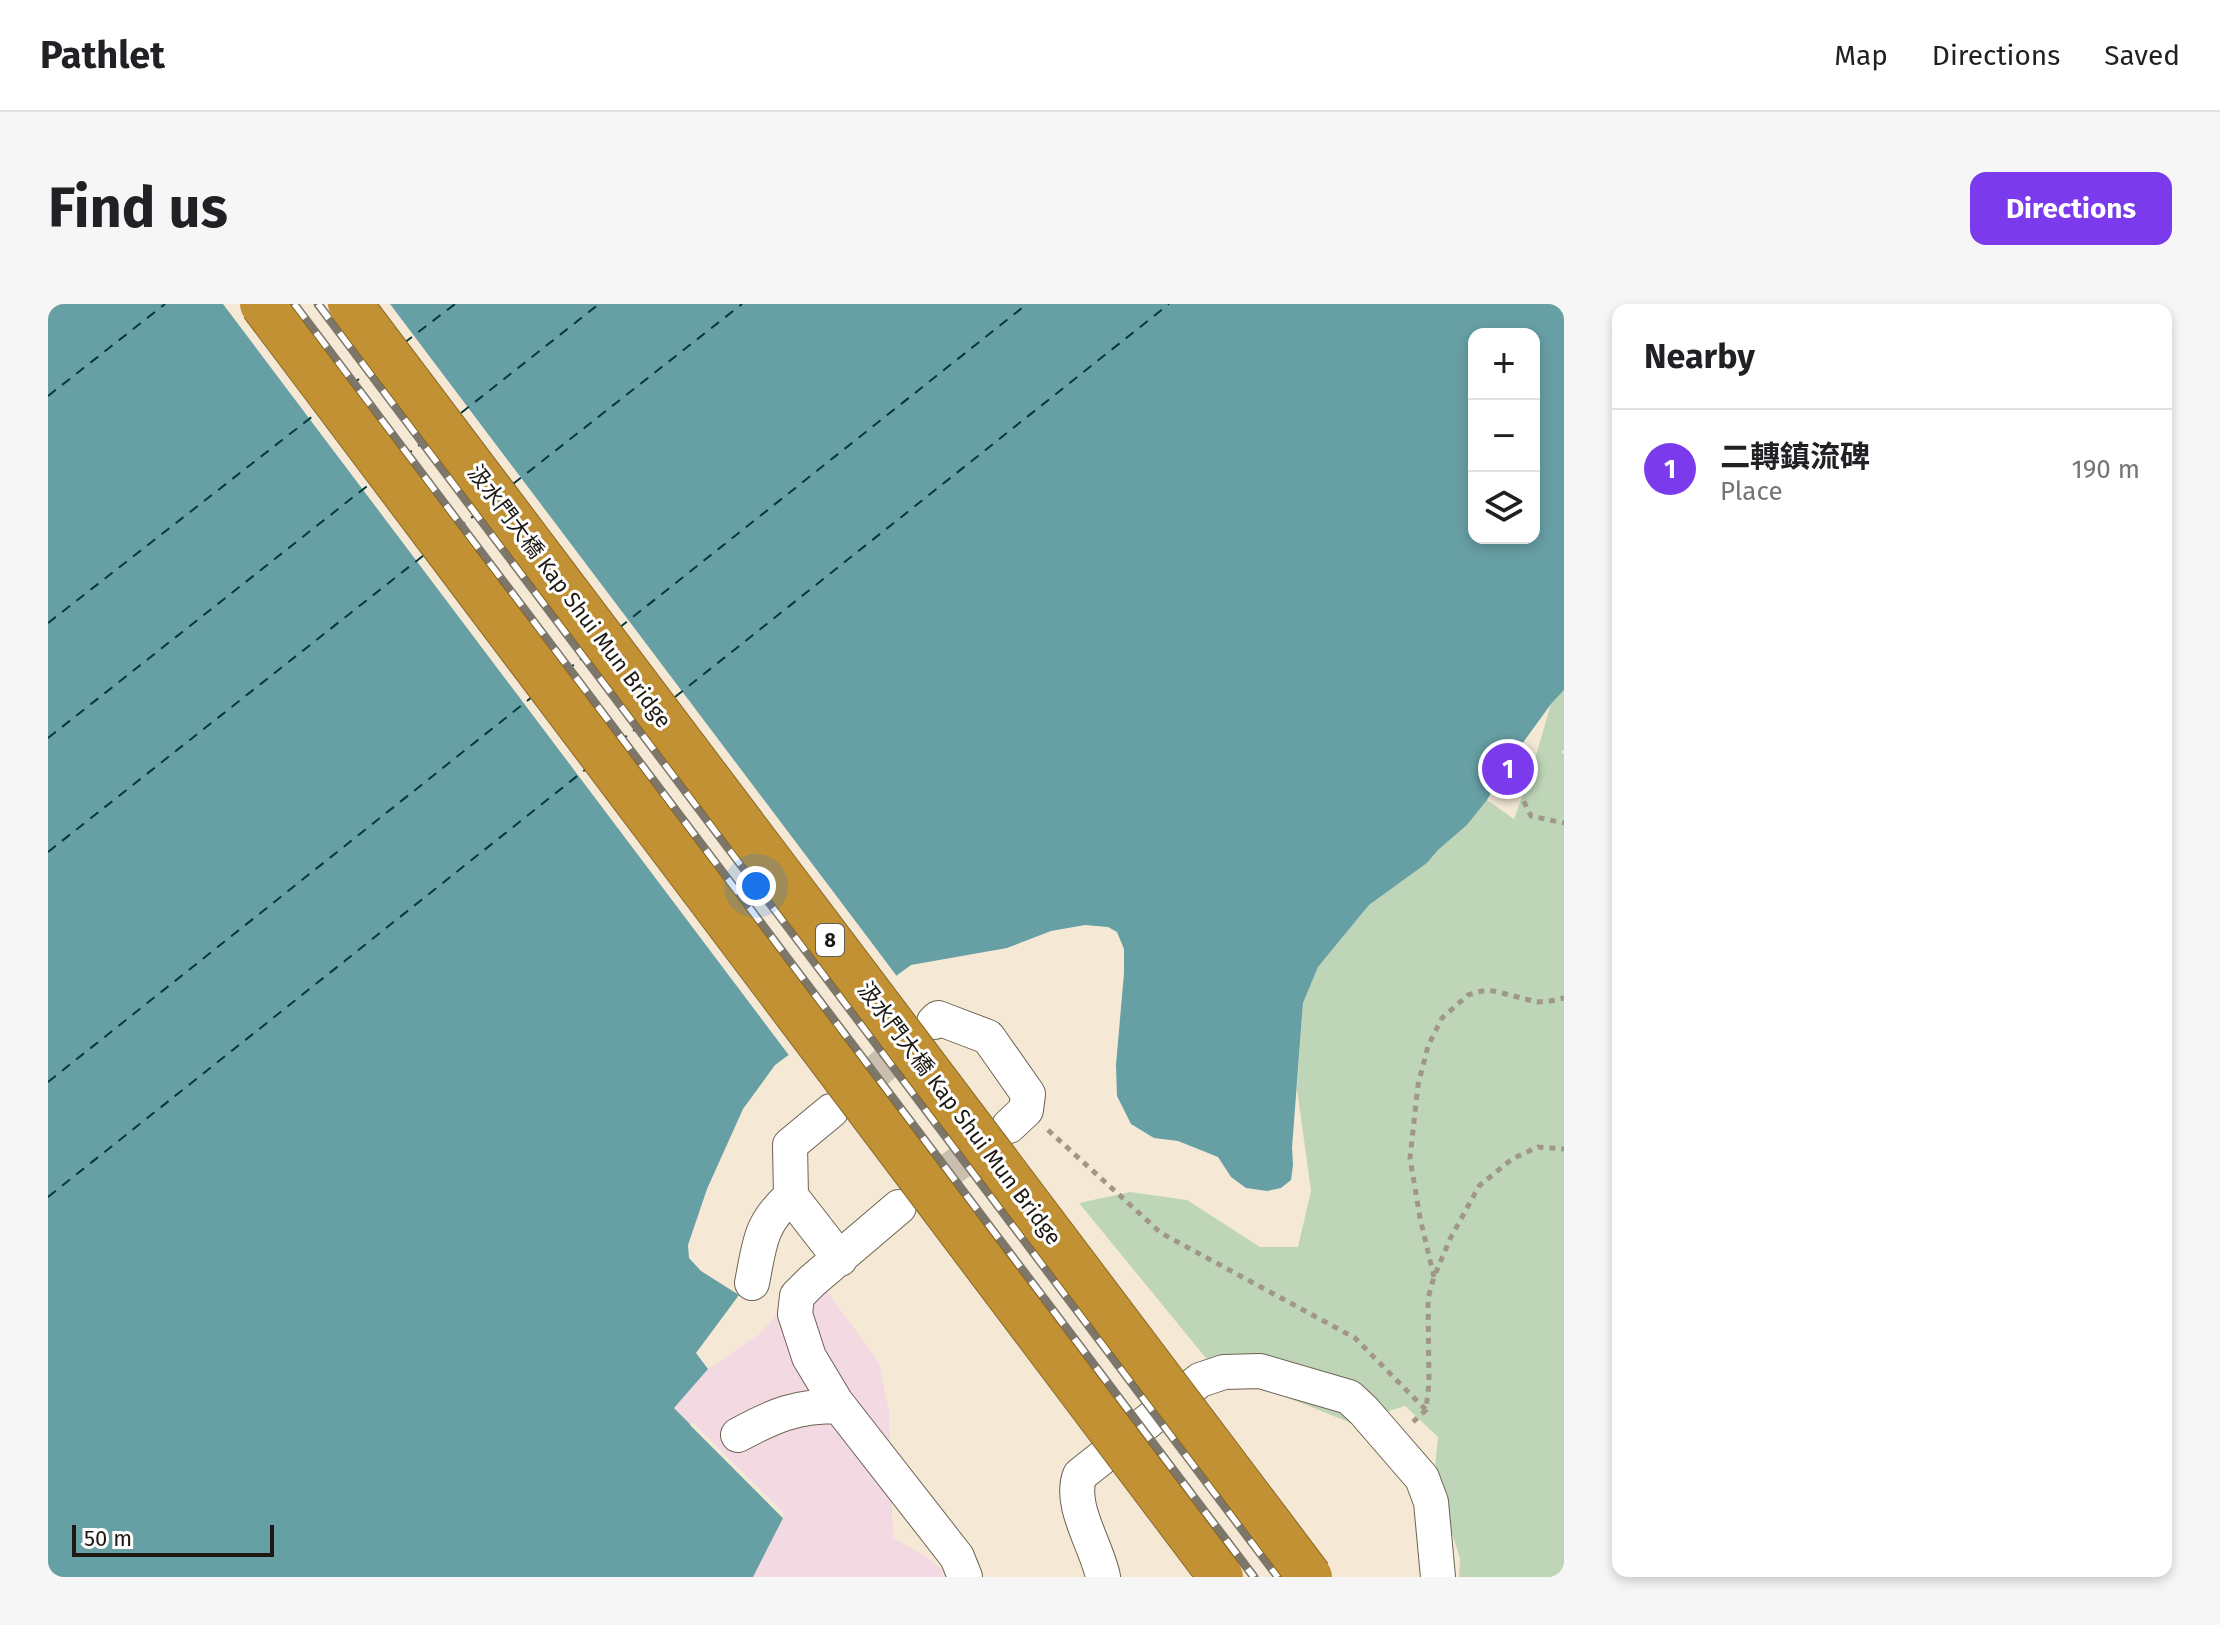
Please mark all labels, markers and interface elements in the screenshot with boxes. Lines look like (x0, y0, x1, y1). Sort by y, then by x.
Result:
text: Pathlet (40, 32, 165, 78)
text: Map (1834, 39, 1888, 72)
text: Directions (1932, 39, 2060, 72)
text: Saved (2104, 39, 2180, 72)
button: Directions (1970, 172, 2172, 245)
text: Find us (48, 175, 228, 242)
map controls (1468, 328, 1540, 544)
button: + (1468, 328, 1540, 400)
text: Nearby (1644, 336, 1755, 377)
button: − (1468, 400, 1540, 472)
text: 二轉鎮流碑 (1720, 439, 1870, 475)
text: 1 (1664, 454, 1676, 485)
text: 190 m (2071, 454, 2140, 485)
street label: 汲水門大橋 Kap Shui Mun Bridge (462, 460, 677, 733)
button: layers (1468, 472, 1540, 544)
text: Place (1720, 476, 1783, 507)
pin: 1 (1482, 739, 1534, 799)
your location (736, 866, 776, 906)
road number: 8 (816, 924, 844, 956)
street label: 汲水門大橋 Kap Shui Mun Bridge (852, 977, 1067, 1250)
scale bar (72, 1521, 274, 1557)
text: 50 m (84, 1525, 132, 1552)

